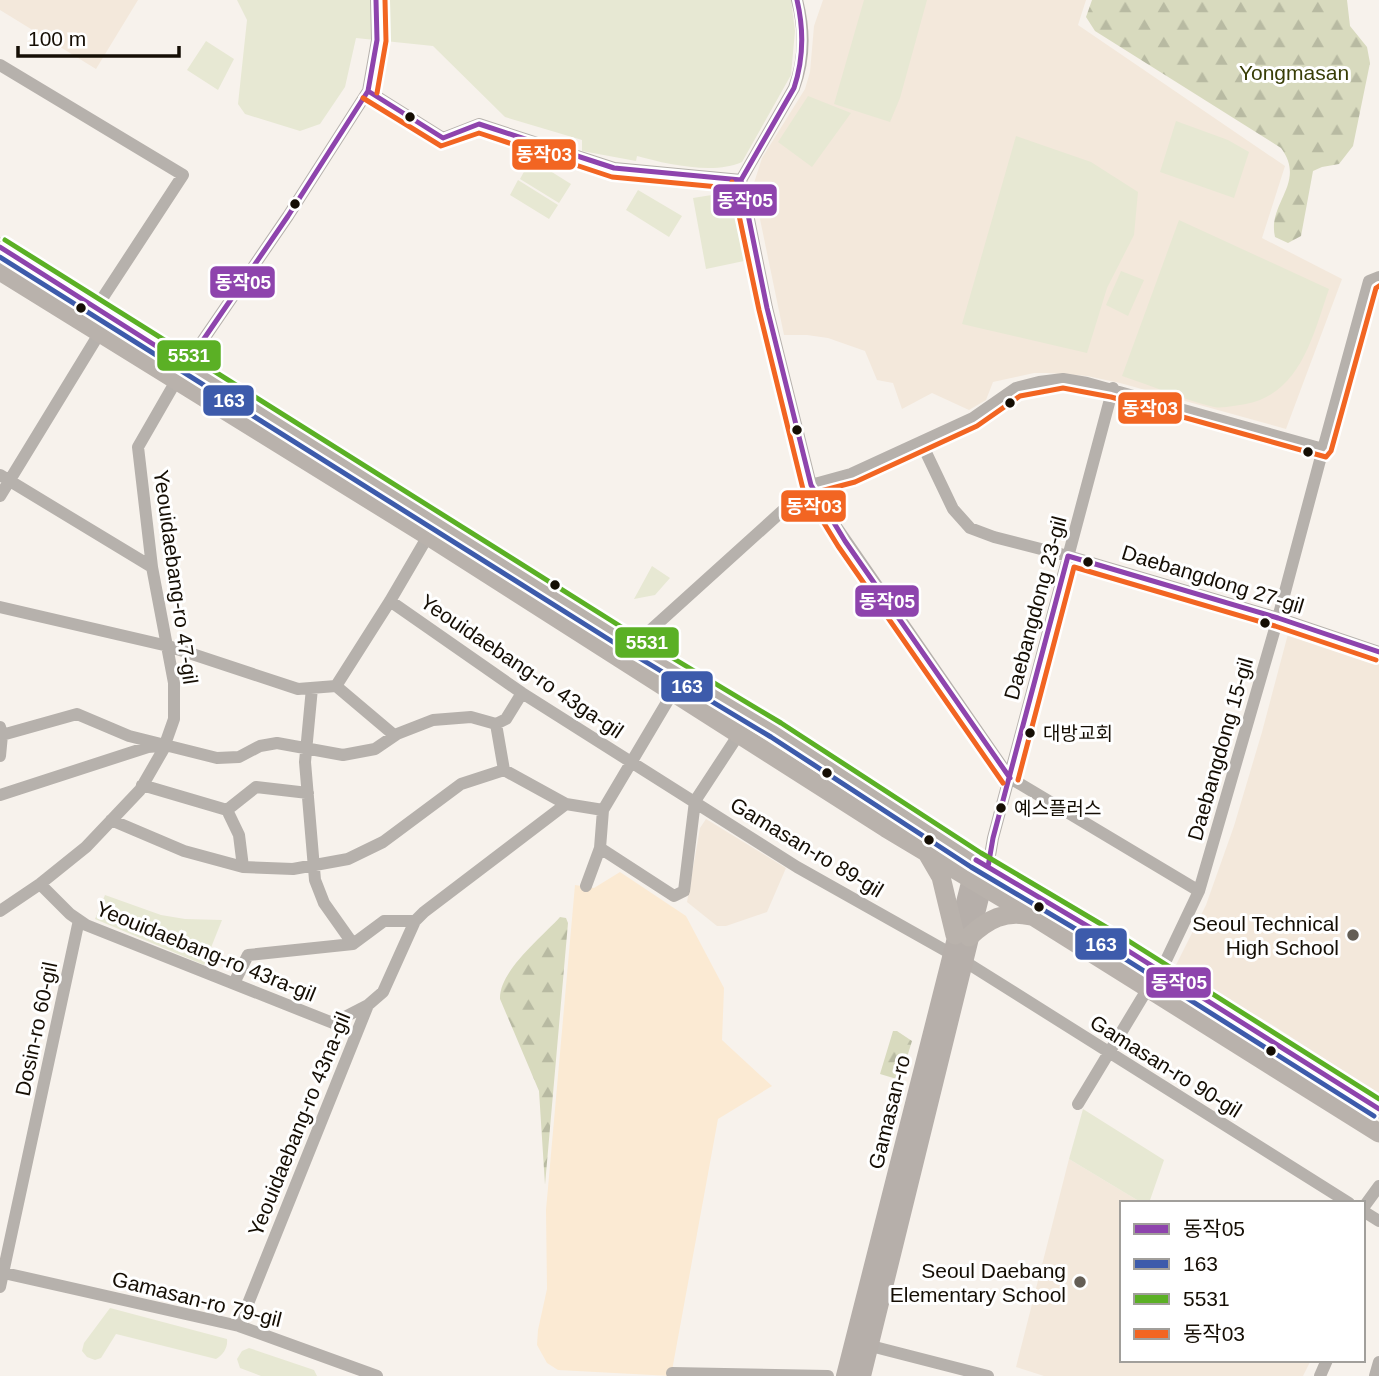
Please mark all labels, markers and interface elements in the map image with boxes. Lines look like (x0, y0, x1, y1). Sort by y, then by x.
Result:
scale bar (18, 14, 178, 58)
text: 100 m (28, 27, 86, 50)
park label: Yongmasan (1239, 61, 1349, 84)
unlabelled marker (403, 110, 417, 124)
line badge: 동작03 (511, 138, 577, 171)
text: 동작03 (516, 144, 572, 165)
line badge: 동작05 (712, 183, 778, 217)
text: 동작05 (717, 190, 773, 211)
unlabelled marker (288, 197, 302, 211)
line badge: 동작05 (209, 265, 276, 299)
text: 동작05 (215, 272, 271, 293)
unlabelled marker (74, 301, 88, 315)
line badge: 5531 (156, 339, 222, 372)
text: 5531 (168, 345, 211, 366)
line badge: 163 (202, 384, 255, 417)
text: 163 (213, 390, 245, 411)
line badge: 동작03 (1117, 391, 1183, 425)
unlabelled marker (1003, 396, 1017, 410)
text: 동작03 (1122, 398, 1178, 419)
unlabelled marker (790, 423, 804, 437)
unlabelled marker (1301, 445, 1315, 459)
street label: Yeouidaebang-ro 47-gil (150, 468, 202, 686)
line badge: 동작03 (780, 489, 847, 523)
text: 동작03 (786, 496, 842, 517)
street label: Daebangdong 23-gil (999, 514, 1071, 702)
street label: Daebangdong 27-gil (1119, 540, 1307, 618)
unlabelled marker (1081, 555, 1095, 569)
unlabelled marker (548, 578, 562, 592)
line badge: 동작05 (854, 584, 920, 618)
street label: Yeouidaebang-ro 43ga-gil (416, 589, 628, 743)
text: 동작05 (859, 591, 915, 612)
unlabelled marker (1258, 616, 1272, 630)
line badge: 5531 (614, 626, 680, 659)
text: 5531 (626, 632, 669, 653)
street label: Daebangdong 15-gil (1183, 655, 1257, 843)
line badge: 163 (660, 670, 714, 703)
text: 163 (671, 676, 703, 697)
place label: 대방교회 (1043, 723, 1113, 744)
marker: 대방교회 (1023, 726, 1037, 740)
unlabelled marker (820, 766, 834, 780)
street label: Gamasan-ro 89-gil (727, 792, 887, 902)
place label: 예스플러스 (1014, 798, 1101, 819)
marker: 예스플러스 (994, 801, 1008, 815)
unlabelled marker (922, 833, 936, 847)
street label: Yeouidaebang-ro 43ra-gil (93, 896, 319, 1006)
unlabelled marker (1032, 900, 1046, 914)
place label: Seoul Technical High School (1192, 912, 1339, 959)
line badge: 163 (1074, 927, 1128, 961)
marker: Seoul Technical High School (1345, 927, 1361, 943)
text: 163 (1085, 934, 1117, 955)
street label: Dosin-ro 60-gil (11, 960, 61, 1098)
line badge: 동작05 (1145, 966, 1212, 999)
text: 동작05 (1151, 972, 1207, 993)
street label: Yeouidaebang-ro 43na-gil (243, 1009, 355, 1239)
street label: Gamasan-ro 90-gil (1086, 1010, 1246, 1122)
unlabelled marker (1264, 1044, 1278, 1058)
street label: Gamasan-ro (864, 1053, 914, 1171)
legend (1120, 1201, 1365, 1362)
text: 동작05 (1183, 1217, 1245, 1240)
text: 163 (1183, 1252, 1218, 1275)
place label: Seoul Daebang Elementary School (890, 1259, 1066, 1306)
street label: Gamasan-ro 79-gil (110, 1267, 284, 1331)
marker: Seoul Daebang Elementary School (1072, 1274, 1088, 1290)
text: 5531 (1183, 1287, 1230, 1310)
text: 동작03 (1183, 1322, 1245, 1345)

